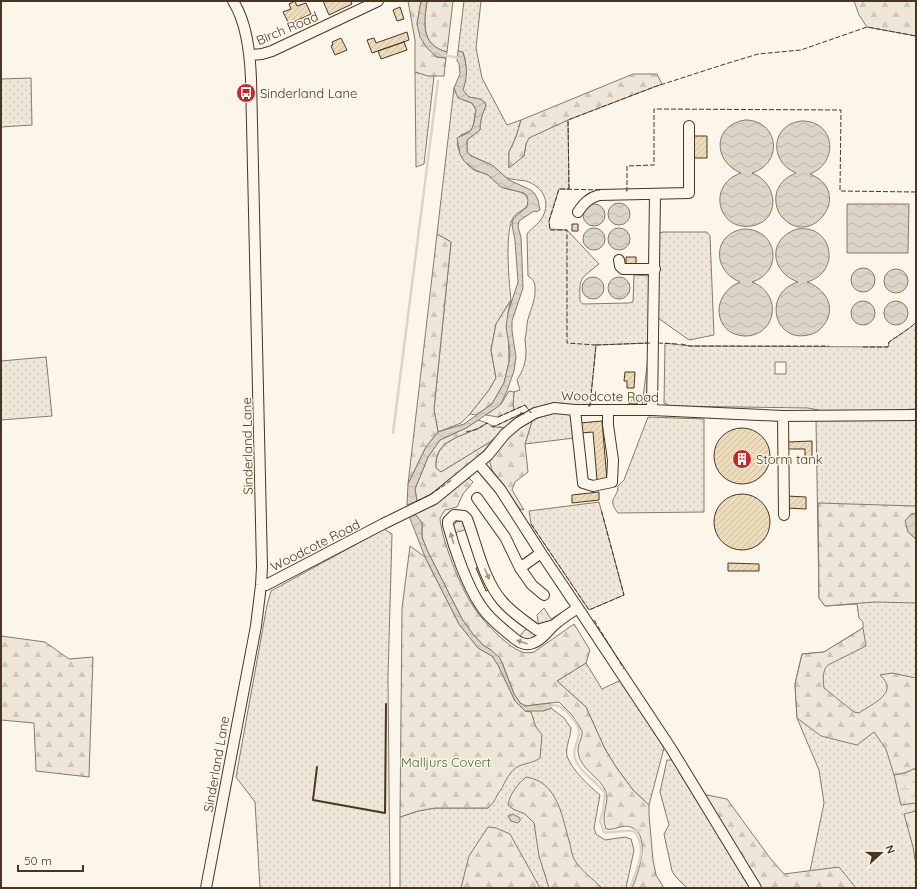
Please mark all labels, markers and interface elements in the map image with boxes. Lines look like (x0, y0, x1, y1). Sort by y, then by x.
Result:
street label: Birch Road (254, 8, 320, 48)
bus stop icon: Sinderland Lane (235, 82, 257, 104)
place label: Sinderland Lane (260, 85, 357, 101)
street label: Woodcote Road (561, 387, 659, 405)
street label: Sinderland Lane (238, 397, 256, 495)
building icon: Storm tank (731, 448, 753, 470)
place label: Storm tank (756, 451, 823, 467)
street label: Woodcote Road (268, 516, 362, 574)
one-way arrow (449, 532, 455, 544)
one-way arrow (484, 568, 490, 579)
one-way arrow (516, 639, 528, 645)
street label: Sinderland Lane (200, 715, 232, 813)
park label: Malljurs Covert (401, 754, 491, 770)
north arrow (861, 833, 901, 873)
text: N (882, 843, 898, 856)
scale bar (18, 847, 83, 873)
text: 50 m (24, 853, 52, 868)

